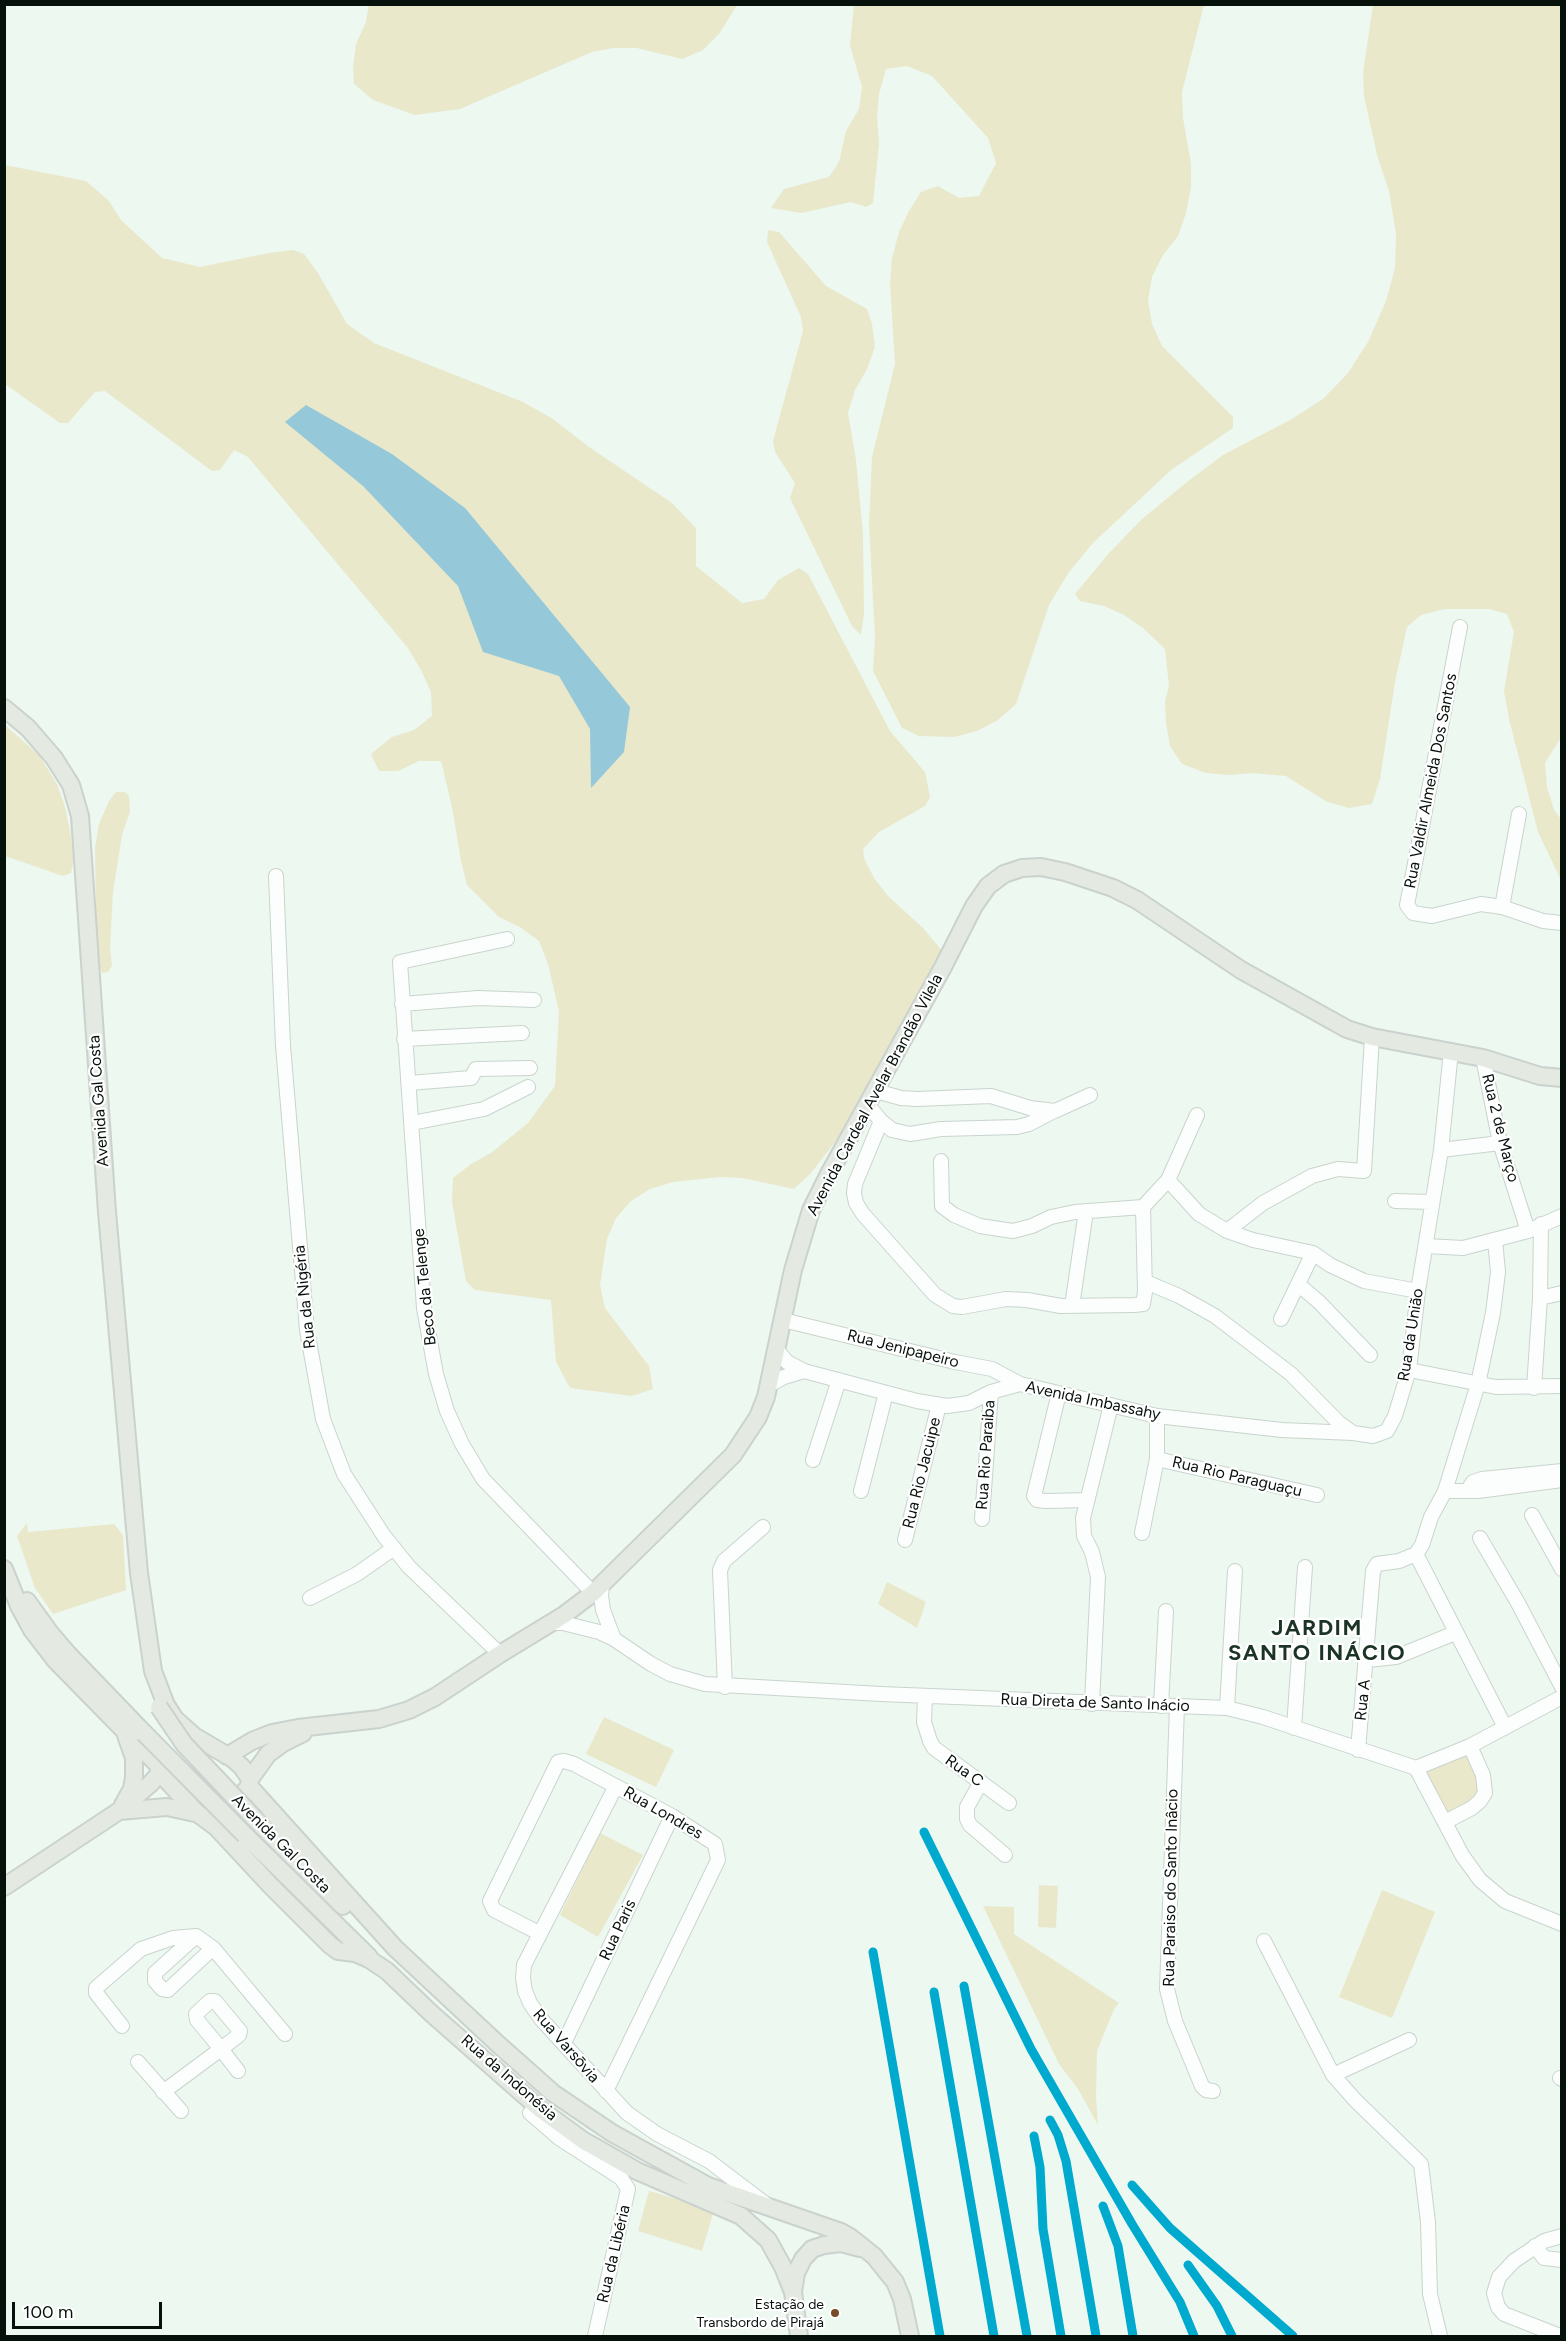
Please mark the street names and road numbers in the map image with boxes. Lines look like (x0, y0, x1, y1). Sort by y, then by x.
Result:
street label: Rua Valdir Almeida Dos Santos (1401, 672, 1461, 890)
street label: Avenida Cardeal Avelar Brandão Vilela (803, 971, 947, 1219)
street label: Avenida Gal Costa (85, 1035, 113, 1167)
street label: Rua 2 de Março (1477, 1072, 1523, 1184)
street label: Beco da Telenge (409, 1227, 441, 1347)
street label: Rua da Nigéria (290, 1244, 320, 1350)
street label: Rua da União (1394, 1287, 1428, 1383)
street label: Rua Jenipapeiro (845, 1326, 961, 1372)
street label: Avenida Imbassahy (1024, 1377, 1162, 1425)
street label: Rua Rio Paraiba (973, 1399, 999, 1511)
street label: Rua Rio Jacuipe (899, 1415, 945, 1531)
street label: Rua Rio Paraguaçu (1170, 1453, 1304, 1501)
street label: Rua A (1351, 1678, 1375, 1722)
street label: Rua Direta de Santo Inácio (1000, 1690, 1190, 1716)
street label: Rua C (941, 1751, 987, 1791)
street label: Rua Londres (620, 1783, 706, 1843)
street label: Rua Paraiso do Santo Inâcio (1160, 1789, 1182, 1987)
street label: Avenida Gal Costa (228, 1791, 334, 1897)
street label: Rua Paris (596, 1897, 640, 1963)
street label: Rua Varsōvia (529, 2005, 603, 2087)
street label: Rua da Indonésia (457, 2031, 561, 2125)
street label: Rua da Libéria (593, 2203, 635, 2305)

